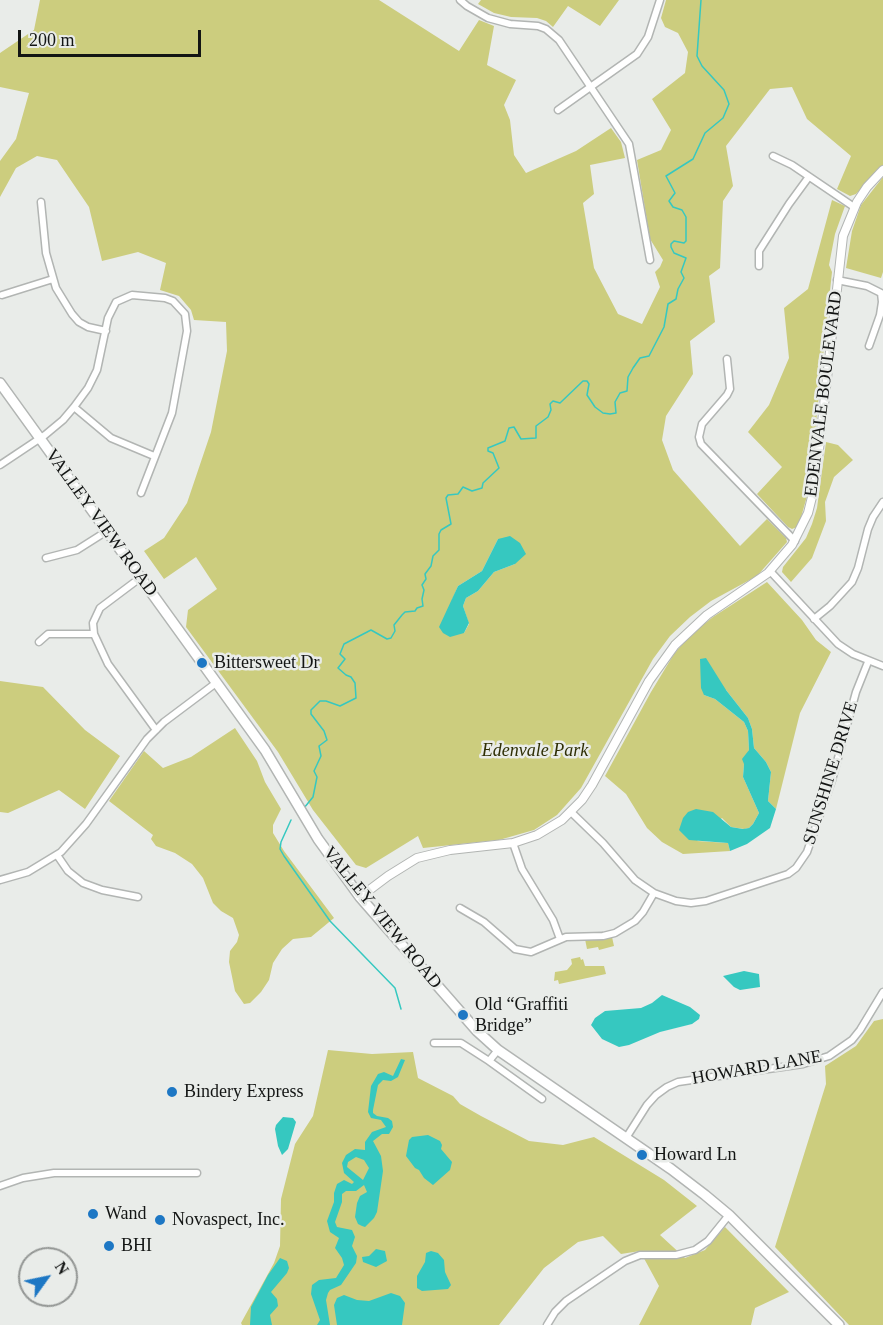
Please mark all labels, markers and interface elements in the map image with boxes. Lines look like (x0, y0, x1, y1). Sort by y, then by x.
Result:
scale bar (21, 18, 204, 56)
text: 200 m (29, 30, 75, 50)
street label: EDENVALE BOULEVARD (801, 290, 847, 498)
street label: VALLEY VIEW ROAD (40, 445, 162, 601)
place label: Bittersweet Dr (214, 652, 319, 674)
marker: Bittersweet Dr (195, 656, 209, 670)
street label: SUNSHINE DRIVE (799, 699, 863, 847)
park label: Edenvale Park (482, 740, 588, 762)
street label: VALLEY VIEW ROAD (318, 843, 446, 993)
place label: Old “Graffiti Bridge” (475, 994, 568, 1036)
marker: Old “Graffiti Bridge” (456, 1008, 470, 1022)
street label: HOWARD LANE (690, 1046, 824, 1090)
place label: Bindery Express (184, 1081, 303, 1103)
marker: Bindery Express (165, 1085, 179, 1099)
place label: Howard Ln (654, 1144, 736, 1166)
marker: Howard Ln (635, 1148, 649, 1162)
place label: Wand (105, 1203, 147, 1225)
marker: Wand (86, 1207, 100, 1221)
place label: Novaspect, Inc. (172, 1209, 284, 1231)
marker: Novaspect, Inc. (153, 1213, 167, 1227)
place label: BHI (121, 1235, 152, 1257)
marker: BHI (102, 1239, 116, 1253)
north arrow (18, 1247, 78, 1307)
text: N (52, 1259, 72, 1277)

